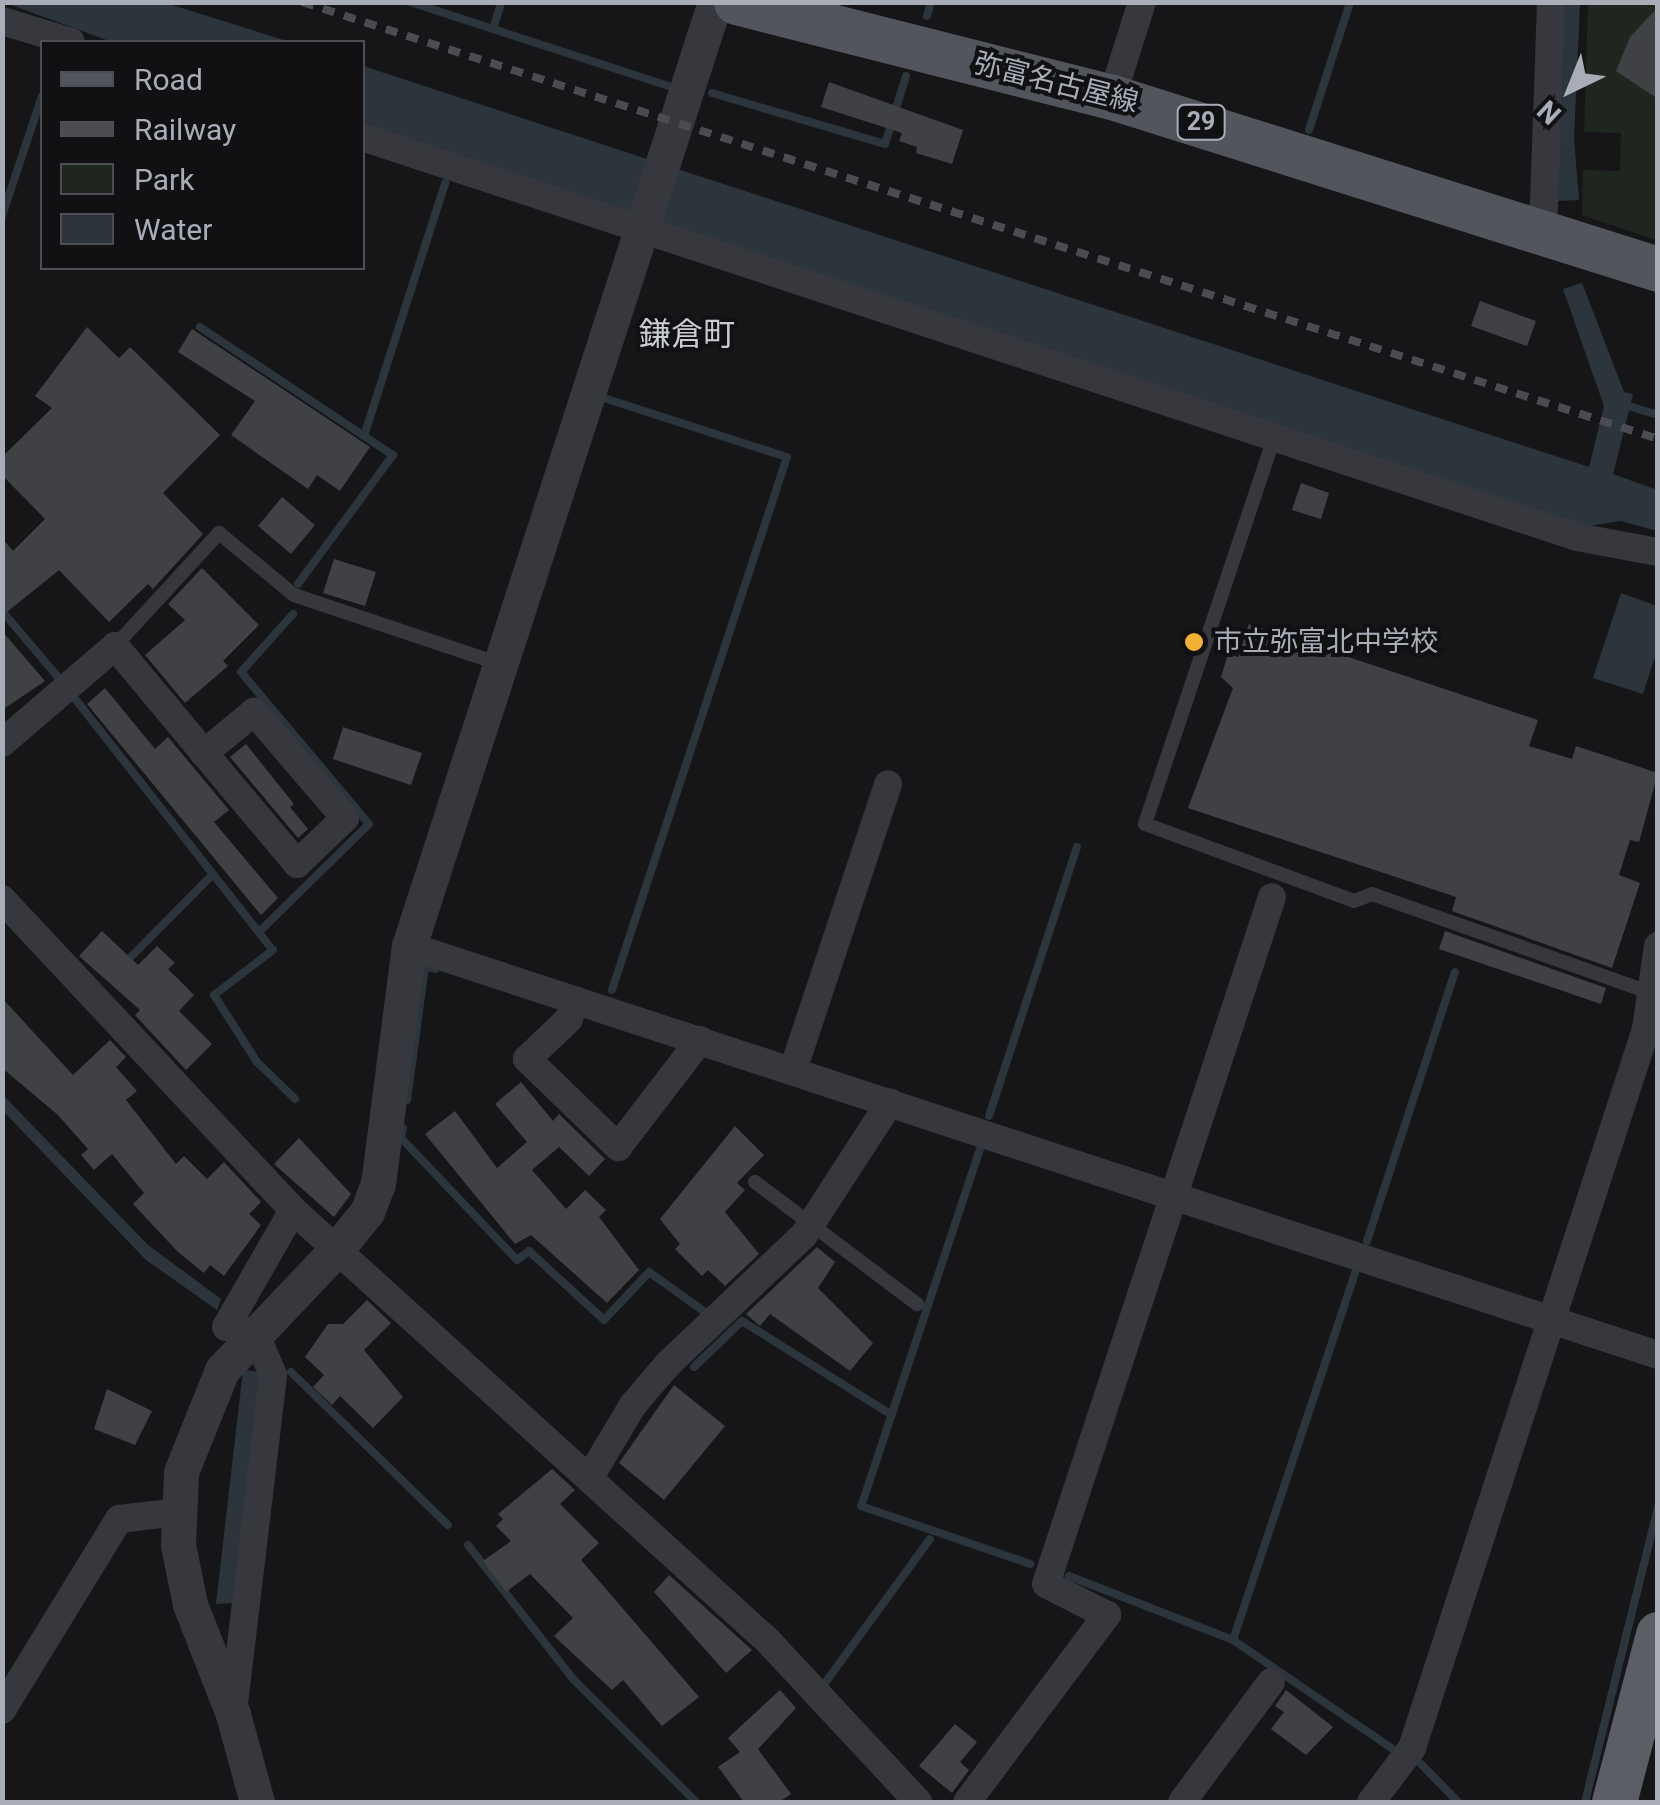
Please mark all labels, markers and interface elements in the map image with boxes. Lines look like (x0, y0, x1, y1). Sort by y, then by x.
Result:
legend (40, 40, 365, 270)
north arrow (1520, 40, 1620, 140)
street label: 弥富名古屋線 (970, 46, 1142, 120)
text: Road (134, 62, 203, 97)
text: N (1531, 94, 1568, 131)
road number: 29 (1176, 102, 1226, 142)
text: Railway (134, 112, 236, 147)
text: Park (134, 162, 194, 197)
text: Water (134, 212, 212, 247)
district label: 鎌倉町 (639, 315, 735, 353)
place label: 市立弥富北中学校 (1214, 625, 1438, 659)
marker: 市立弥富北中学校 (1183, 631, 1205, 653)

